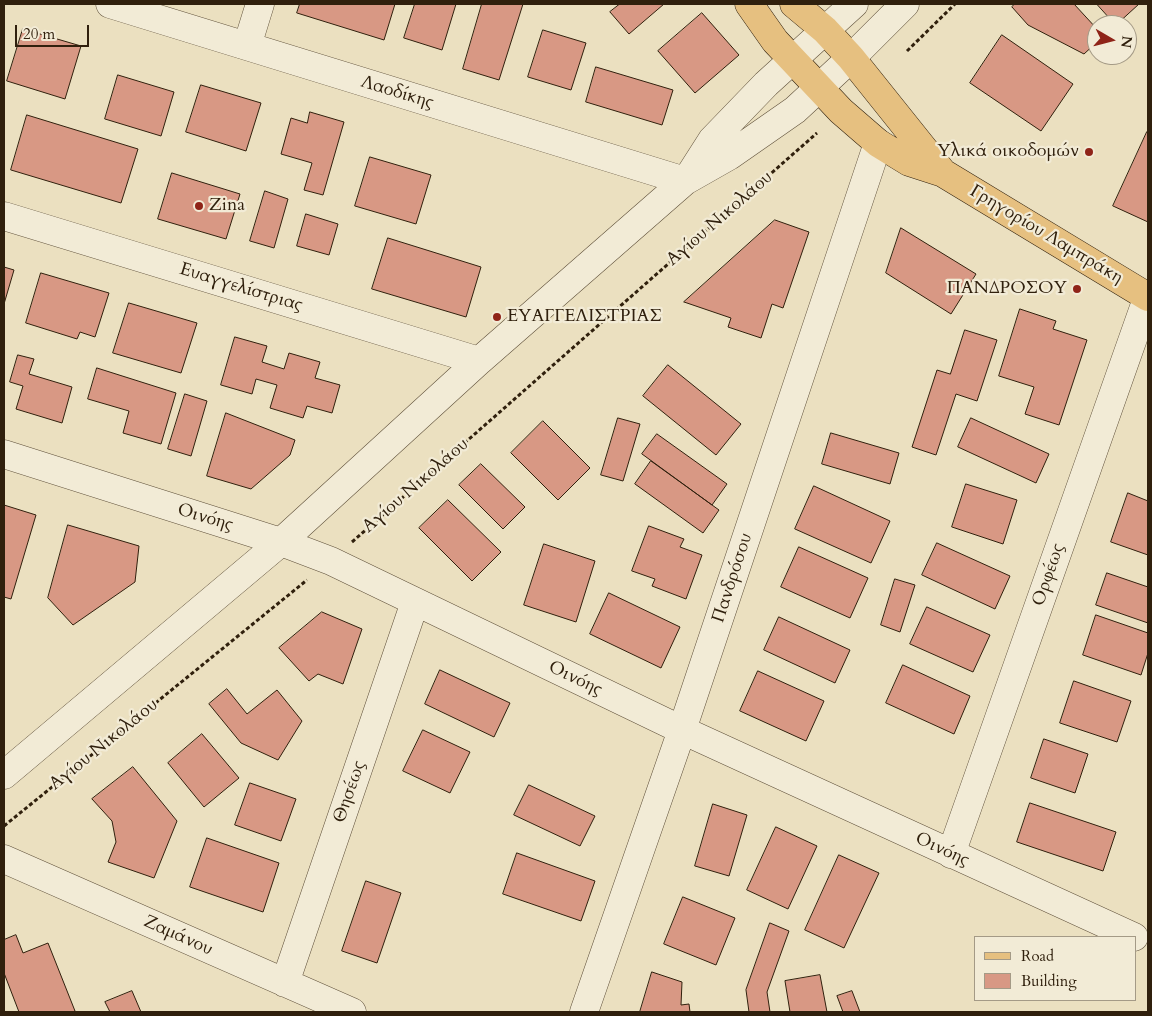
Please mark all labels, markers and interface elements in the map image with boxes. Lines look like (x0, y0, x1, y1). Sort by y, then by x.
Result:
scale bar (18, 15, 91, 47)
north arrow (1087, 15, 1137, 65)
text: 20 m (23, 24, 55, 44)
text: N (1116, 35, 1137, 49)
street label: Λαοδίκης (358, 72, 436, 114)
place label: Υλικά οικοδομών (937, 141, 1079, 163)
marker: Υλικά οικοδομών (1083, 146, 1095, 158)
street label: Αγίου Νικολάου (662, 167, 778, 271)
street label: Γρηγορίου Λαμπράκη (966, 181, 1126, 289)
place label: Zina (209, 195, 245, 217)
marker: Zina (193, 200, 205, 212)
street label: Ευαγγελίστριας (177, 259, 305, 317)
place label: ΠΑΝΔΡΟΣΟΥ (947, 278, 1067, 300)
marker: ΠΑΝΔΡΟΣΟΥ (1071, 283, 1083, 295)
place label: ΕΥΑΓΓΕΛΙΣΤΡΙΑΣ (507, 306, 662, 328)
marker: ΕΥΑΓΓΕΛΙΣΤΡΙΑΣ (491, 311, 503, 323)
street label: Αγίου Νικολάου (358, 434, 474, 538)
street label: Οινόης (175, 499, 235, 537)
street label: Πανδρόσου (708, 530, 758, 626)
street label: Ορφέως (1028, 541, 1070, 609)
street label: Οινόης (545, 657, 605, 701)
street label: Αγίου Νικολάου (45, 695, 163, 795)
street label: Θησέως (329, 758, 371, 826)
street label: Οινόης (912, 828, 972, 872)
street label: Ζαμάνου (140, 911, 216, 961)
legend (974, 936, 1137, 1001)
text: Road (1021, 946, 1054, 966)
text: Building (1021, 971, 1077, 991)

